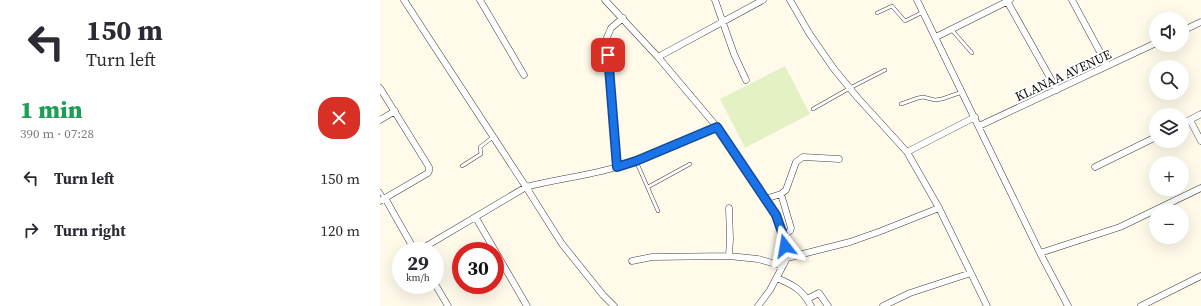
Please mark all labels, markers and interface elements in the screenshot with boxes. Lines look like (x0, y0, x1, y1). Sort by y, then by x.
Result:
text: 150 m (86, 11, 163, 49)
map controls (1149, 12, 1189, 244)
button: sound (1149, 12, 1189, 52)
icon: left (20, 16, 72, 68)
pin (591, 38, 625, 72)
icon: arrive (597, 44, 619, 66)
street label: KLANAA AVENUE (1012, 46, 1114, 105)
text: Turn left (86, 47, 156, 72)
button: search (1149, 60, 1189, 100)
text: 1 min (20, 93, 83, 126)
button: close (318, 97, 360, 139)
button: layers (1149, 108, 1189, 148)
text: 390 m · 07:28 (20, 125, 94, 142)
button: + (1149, 156, 1189, 196)
icon: left (20, 167, 42, 189)
text: Turn left (54, 168, 114, 189)
text: 150 m (320, 168, 360, 189)
button: − (1149, 204, 1189, 244)
icon: right (20, 219, 42, 241)
text: Turn right (54, 220, 126, 241)
text: 120 m (320, 220, 360, 241)
position arrow (764, 225, 806, 267)
speed limit sign: 30 (452, 242, 504, 294)
text: 29 (407, 249, 429, 277)
text: km/h (406, 271, 430, 284)

